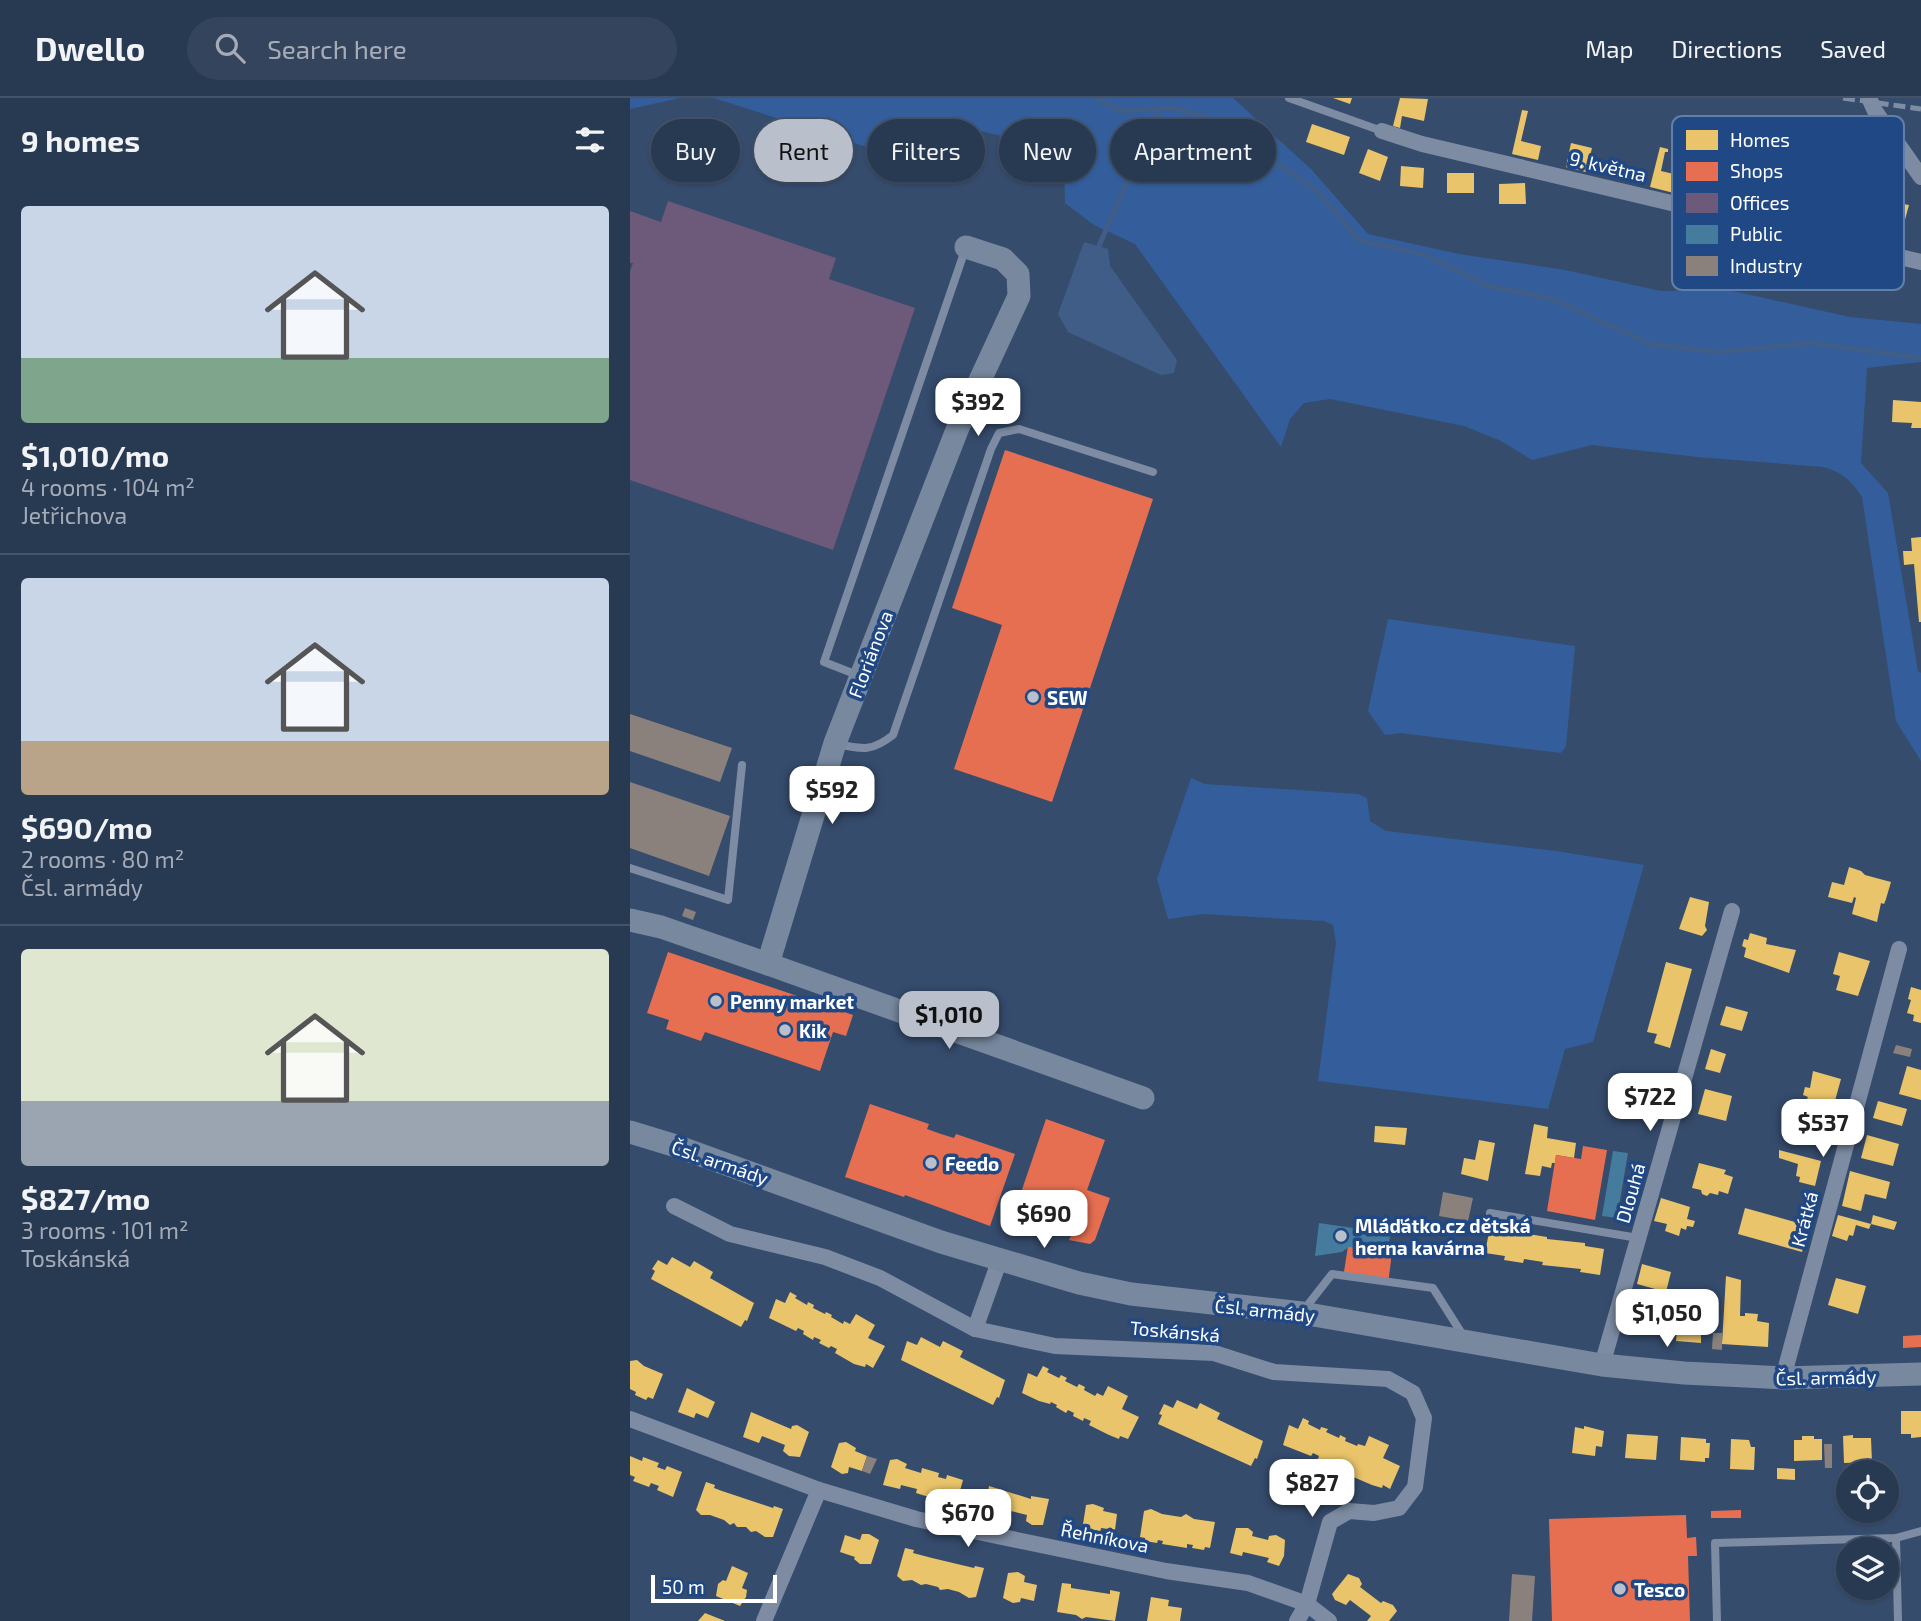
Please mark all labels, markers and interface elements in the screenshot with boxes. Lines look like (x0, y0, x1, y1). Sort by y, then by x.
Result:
search box (187, 17, 677, 80)
text: Dwello (35, 28, 145, 68)
icon: search (211, 29, 249, 67)
text: Search here (267, 33, 407, 64)
text: Map (1585, 34, 1633, 63)
text: Directions (1671, 34, 1782, 63)
text: Saved (1820, 34, 1886, 63)
legend (1672, 116, 1904, 290)
chip: Buy (651, 119, 740, 182)
chip: Rent (754, 119, 853, 182)
chip: Filters (867, 119, 985, 182)
chip: New (999, 119, 1096, 182)
chip: Apartment (1110, 119, 1276, 182)
icon: filters (571, 121, 609, 159)
text: 9 homes (21, 122, 140, 158)
text: Homes (1730, 128, 1790, 151)
street label: 9. května (1567, 146, 1649, 186)
text: Shops (1730, 159, 1783, 182)
text: Offices (1730, 191, 1789, 214)
text: Public (1730, 222, 1783, 245)
icon: home (252, 252, 378, 378)
text: Industry (1730, 254, 1802, 277)
pin: $392 (937, 378, 1019, 438)
text: $392 (951, 387, 1005, 415)
text: $1,010/mo (21, 437, 169, 473)
text: 4 rooms · 104 m² (21, 473, 195, 501)
text: Jetřichova (21, 501, 127, 529)
street label: Floriánova (843, 607, 897, 701)
icon: home (252, 624, 378, 750)
place label: SEW (1047, 686, 1088, 709)
marker: SEW (1025, 689, 1041, 705)
pin: $592 (791, 766, 873, 826)
text: $592 (806, 775, 858, 803)
text: $690/mo (21, 809, 152, 845)
text: 2 rooms · 80 m² (21, 845, 184, 873)
text: Čsl. armády (21, 873, 143, 901)
place label: Penny market (730, 990, 854, 1014)
pin: $1,010 (892, 992, 1006, 1051)
marker: Penny market (708, 993, 724, 1009)
icon: home (252, 995, 378, 1121)
text: $1,010 (915, 1000, 983, 1028)
place label: Kik (799, 1019, 827, 1042)
marker: Kik (777, 1022, 793, 1038)
pin: $722 (1609, 1074, 1691, 1133)
text: $722 (1624, 1082, 1676, 1110)
pin: $537 (1782, 1100, 1864, 1159)
text: $537 (1797, 1108, 1849, 1136)
street label: Čsl. armády (669, 1135, 771, 1189)
place label: Feedo (945, 1152, 999, 1175)
marker: Feedo (923, 1155, 939, 1171)
street label: Dlouhá (1610, 1160, 1650, 1226)
text: $827/mo (21, 1180, 150, 1216)
street label: Krátká (1786, 1189, 1822, 1249)
pin: $690 (1003, 1190, 1085, 1250)
text: $690 (1017, 1199, 1072, 1227)
place label: Mláďátko.cz dětská herna kavárna (1355, 1214, 1531, 1259)
text: 3 rooms · 101 m² (21, 1216, 188, 1244)
marker: Mláďátko.cz dětská herna kavárna (1333, 1228, 1349, 1244)
text: Toskánská (21, 1244, 130, 1272)
pin: $1,050 (1610, 1290, 1724, 1349)
street label: Čsl. armády (1214, 1293, 1316, 1327)
text: $1,050 (1632, 1298, 1702, 1326)
street label: Toskánská (1129, 1316, 1221, 1346)
street label: Čsl. armády (1775, 1365, 1877, 1389)
pin: $827 (1271, 1460, 1353, 1519)
map controls (1836, 1460, 1899, 1600)
button: locate (1836, 1460, 1899, 1523)
text: $827 (1285, 1468, 1339, 1496)
pin: $670 (927, 1490, 1009, 1549)
text: $670 (941, 1498, 995, 1526)
street label: Řehníkova (1059, 1517, 1151, 1557)
button: layers (1836, 1537, 1899, 1600)
scale bar (651, 1572, 777, 1604)
text: 50 m (662, 1575, 705, 1598)
place label: Tesco (1634, 1578, 1685, 1601)
marker: Tesco (1612, 1581, 1628, 1597)

